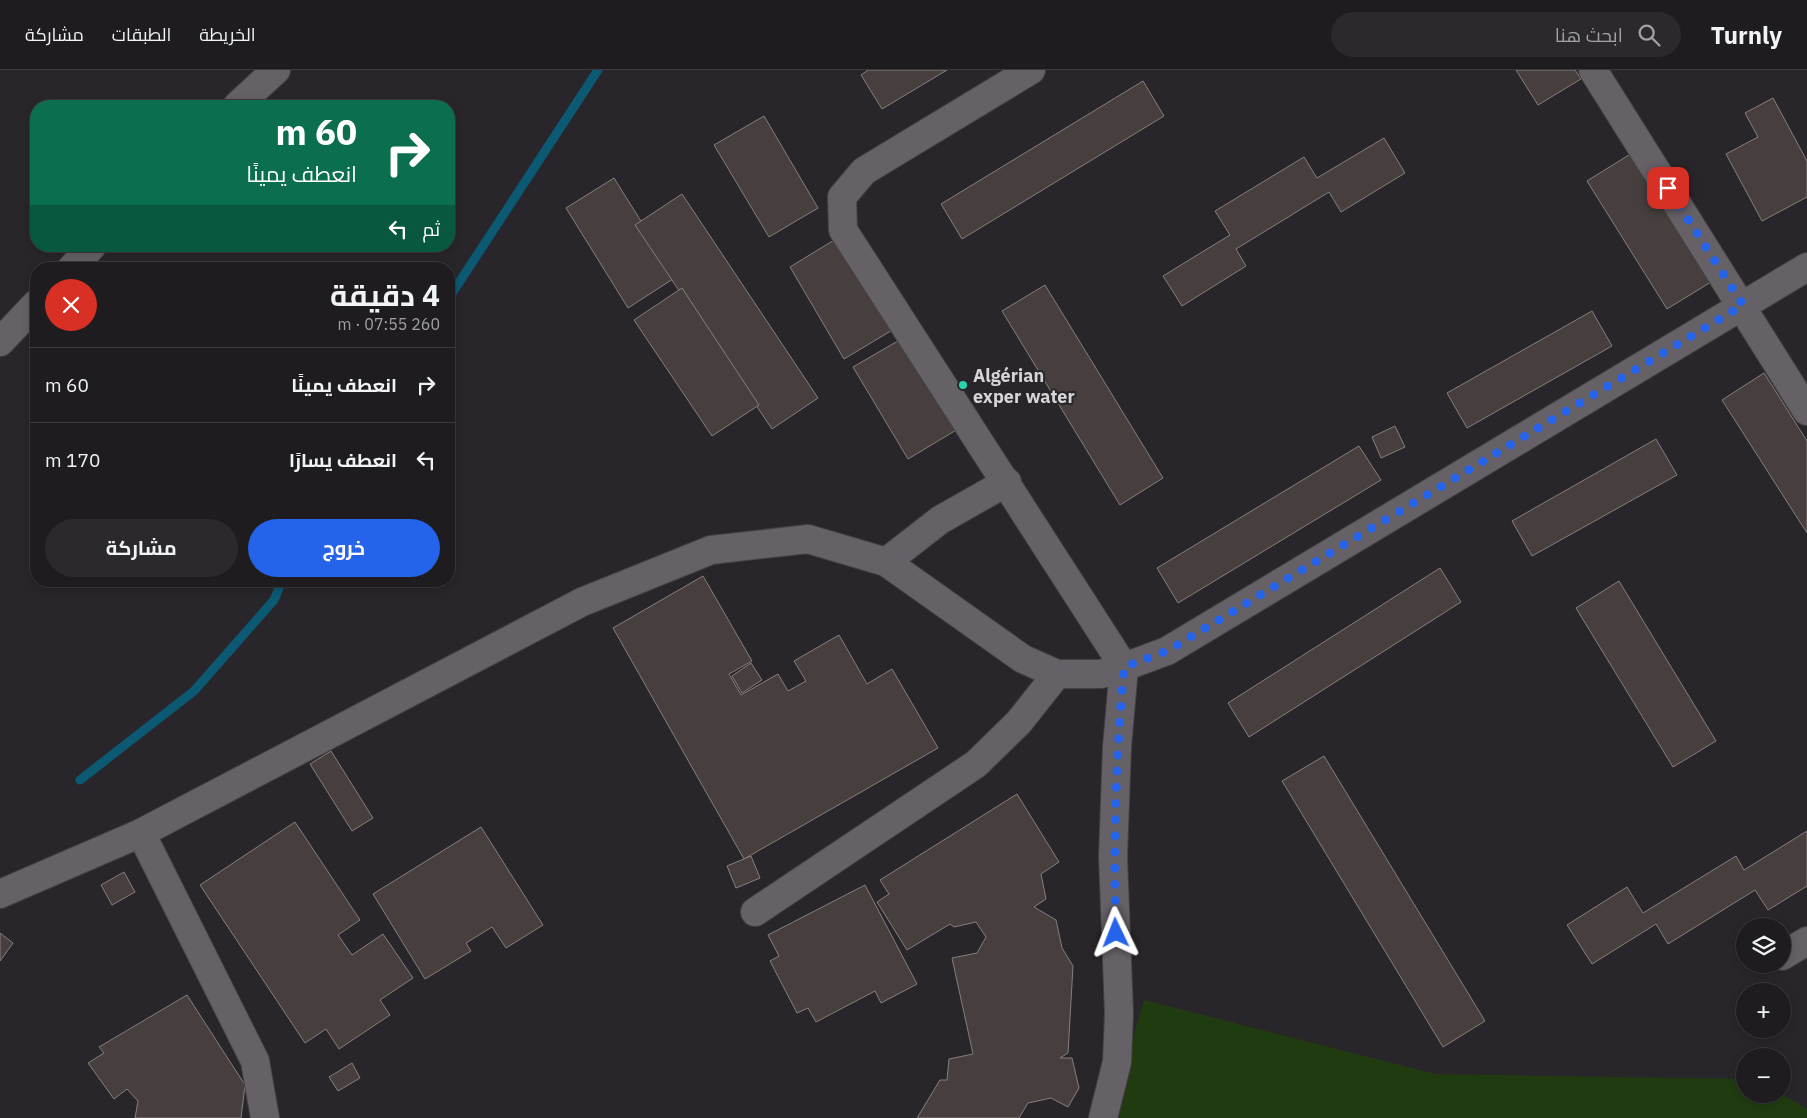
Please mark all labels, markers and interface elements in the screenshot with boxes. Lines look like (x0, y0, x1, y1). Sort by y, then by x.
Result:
search box (1331, 12, 1681, 57)
text: Turnly (1711, 19, 1782, 51)
icon: search (1635, 21, 1663, 49)
text: مشاركة (25, 23, 84, 46)
text: الطبقات (112, 23, 171, 46)
text: الخريطة (199, 23, 256, 46)
text: ابحث هنا (1555, 23, 1623, 47)
text: 60 m (275, 109, 357, 155)
icon: right (375, 120, 440, 185)
text: انعطف يمينًا (246, 159, 357, 188)
pin (1647, 167, 1689, 209)
icon: arrive (1654, 174, 1682, 202)
icon: left (384, 215, 412, 243)
text: ثم (422, 217, 440, 241)
text: 4 دقيقة (330, 275, 440, 314)
button: close (45, 279, 97, 331)
text: 260 m · 07:55 (338, 314, 440, 334)
place label: Algérian exper water (973, 364, 1075, 408)
icon: right (412, 371, 440, 399)
text: 60 m (45, 373, 89, 397)
text: انعطف يمينًا (291, 373, 397, 397)
marker: Algérian exper water (957, 379, 969, 391)
icon: left (412, 446, 440, 474)
text: 170 m (45, 448, 100, 472)
text: انعطف يسارًا (289, 448, 397, 472)
button: مشاركة (45, 519, 238, 577)
button: خروج (248, 519, 440, 577)
position arrow (1089, 906, 1141, 958)
map controls (1736, 918, 1791, 1103)
button: layers (1736, 918, 1791, 973)
button: + (1736, 983, 1791, 1038)
button: − (1736, 1048, 1791, 1103)

